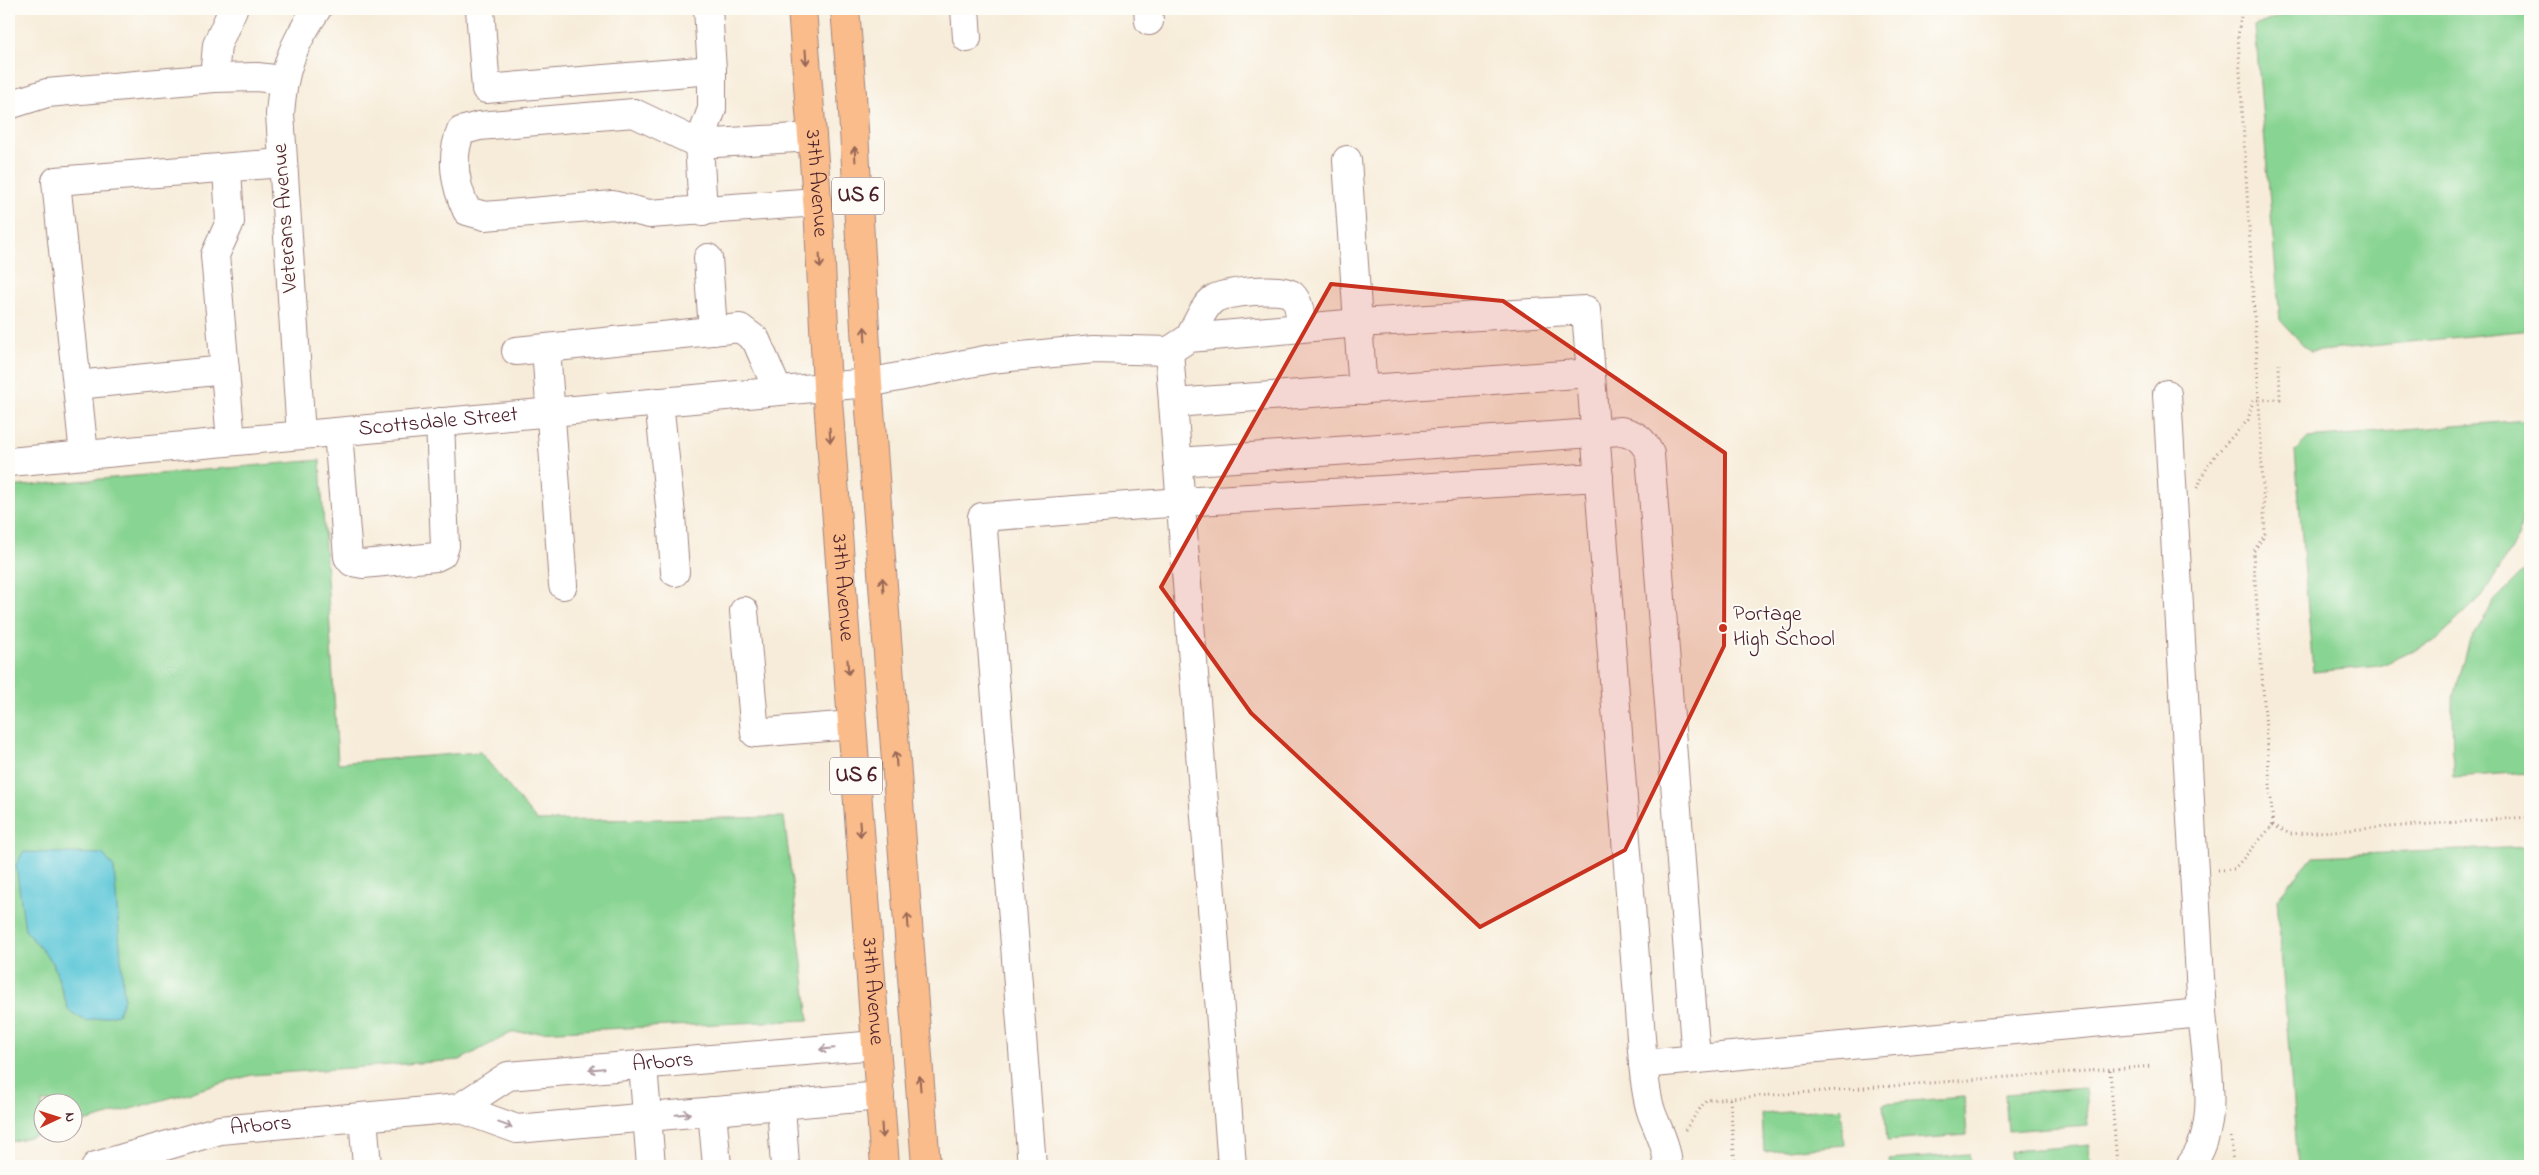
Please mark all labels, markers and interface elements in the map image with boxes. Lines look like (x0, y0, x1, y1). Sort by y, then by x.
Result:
one-way arrow (801, 49, 811, 65)
street label: 37th Avenue (796, 129, 836, 238)
street label: Veterans Avenue (265, 142, 307, 295)
one-way arrow (851, 147, 860, 163)
road number: US 6 (832, 178, 884, 215)
one-way arrow (816, 253, 825, 269)
one-way arrow (861, 326, 870, 342)
street label: Scottsdale Street (357, 399, 520, 446)
one-way arrow (826, 427, 835, 443)
street label: 37th Avenue (822, 533, 862, 642)
one-way arrow (879, 578, 888, 594)
place label: Portage High School (1733, 599, 1835, 657)
marker: Portage High School (1717, 622, 1729, 634)
one-way arrow (843, 659, 852, 675)
one-way arrow (892, 751, 901, 767)
road number: US 6 (830, 758, 882, 794)
one-way arrow (855, 821, 864, 837)
one-way arrow (904, 913, 913, 929)
street label: 37th Avenue (852, 937, 892, 1046)
street label: Arbors (631, 1044, 695, 1081)
one-way arrow (820, 1044, 836, 1054)
one-way arrow (588, 1064, 604, 1073)
one-way arrow (916, 1075, 925, 1091)
north arrow (32, 1092, 82, 1142)
street label: Arbors (229, 1108, 293, 1145)
one-way arrow (675, 1109, 691, 1119)
text: N (59, 1112, 80, 1123)
one-way arrow (497, 1121, 512, 1130)
one-way arrow (878, 1123, 887, 1139)

